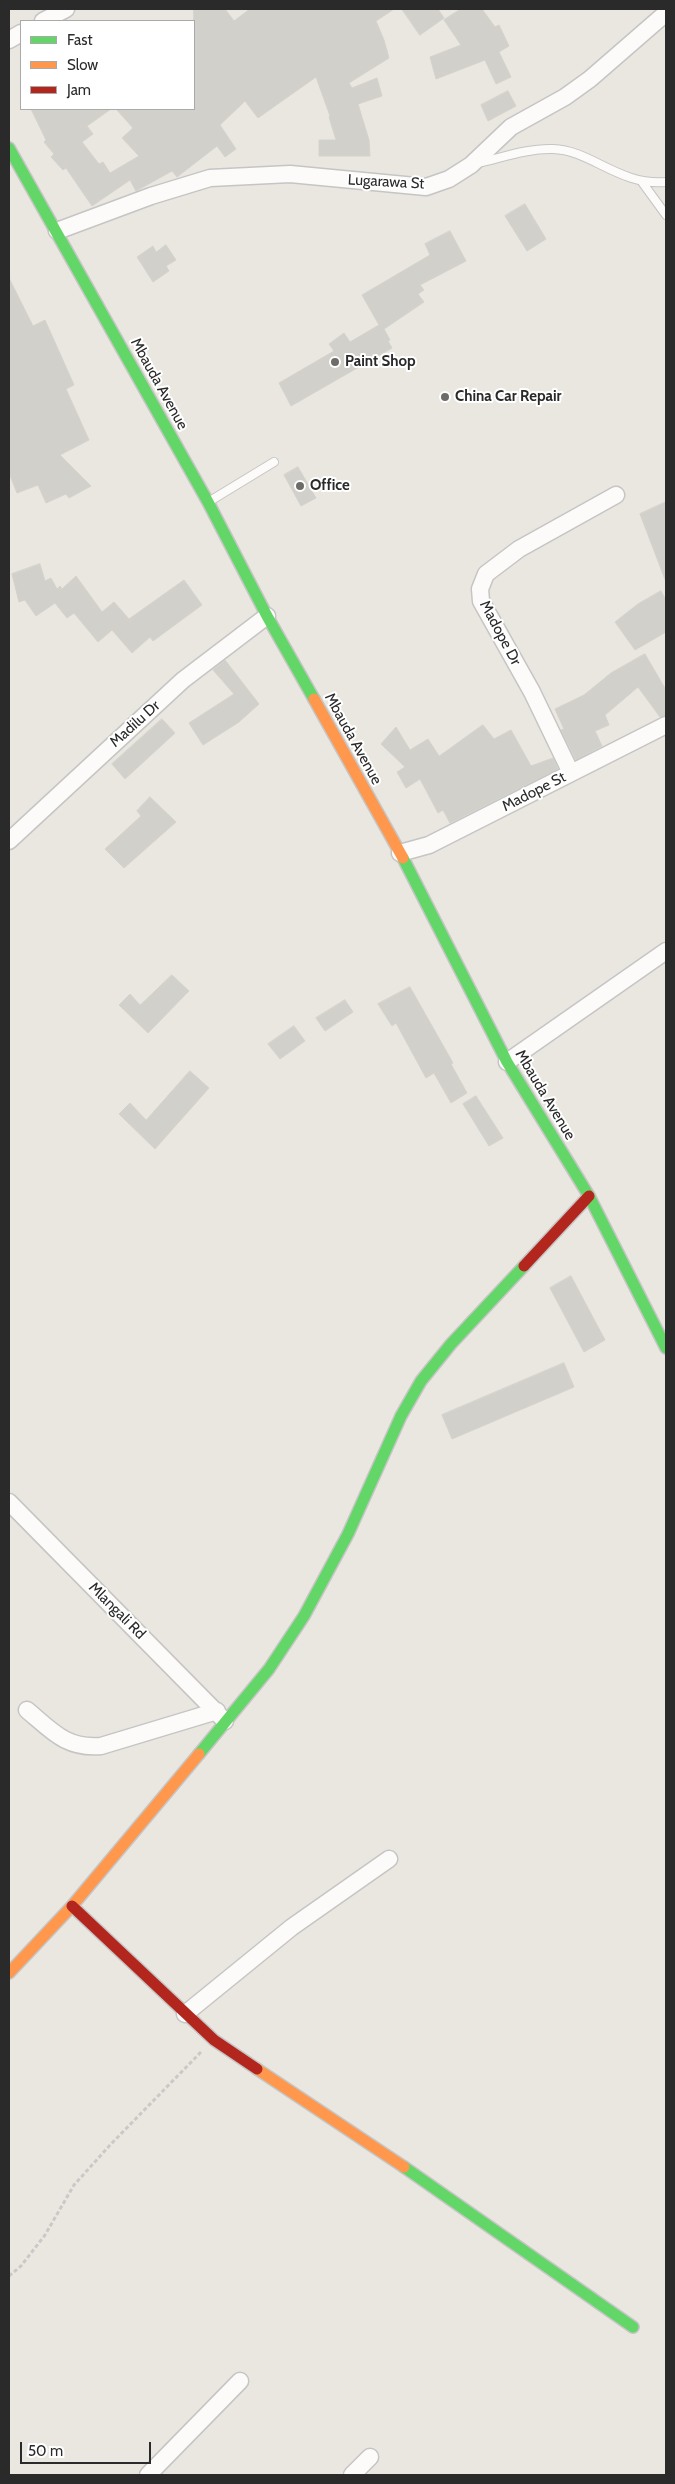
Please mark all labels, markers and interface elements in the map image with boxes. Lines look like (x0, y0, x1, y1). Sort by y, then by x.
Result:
legend (20, 20, 195, 110)
text: Fast (67, 31, 92, 49)
text: Slow (67, 56, 98, 74)
text: Jam (67, 81, 91, 99)
street label: Lugarawa St (347, 171, 425, 193)
street label: Mbauda Avenue (126, 335, 192, 433)
place label: Paint Shop (345, 353, 416, 371)
marker: Paint Shop (329, 356, 341, 368)
place label: China Car Repair (455, 388, 561, 406)
marker: China Car Repair (439, 391, 451, 403)
place label: Office (310, 477, 350, 495)
marker: Office (294, 480, 306, 492)
street label: Madope Dr (475, 598, 525, 668)
street label: Mbauda Avenue (320, 690, 386, 788)
street label: Madilu Dr (106, 697, 164, 751)
street label: Madope St (499, 768, 569, 816)
street label: Mbauda Avenue (511, 1047, 579, 1143)
street label: Mlangali Rd (85, 1579, 149, 1643)
scale bar (22, 2432, 154, 2464)
text: 50 m (28, 2442, 63, 2460)

